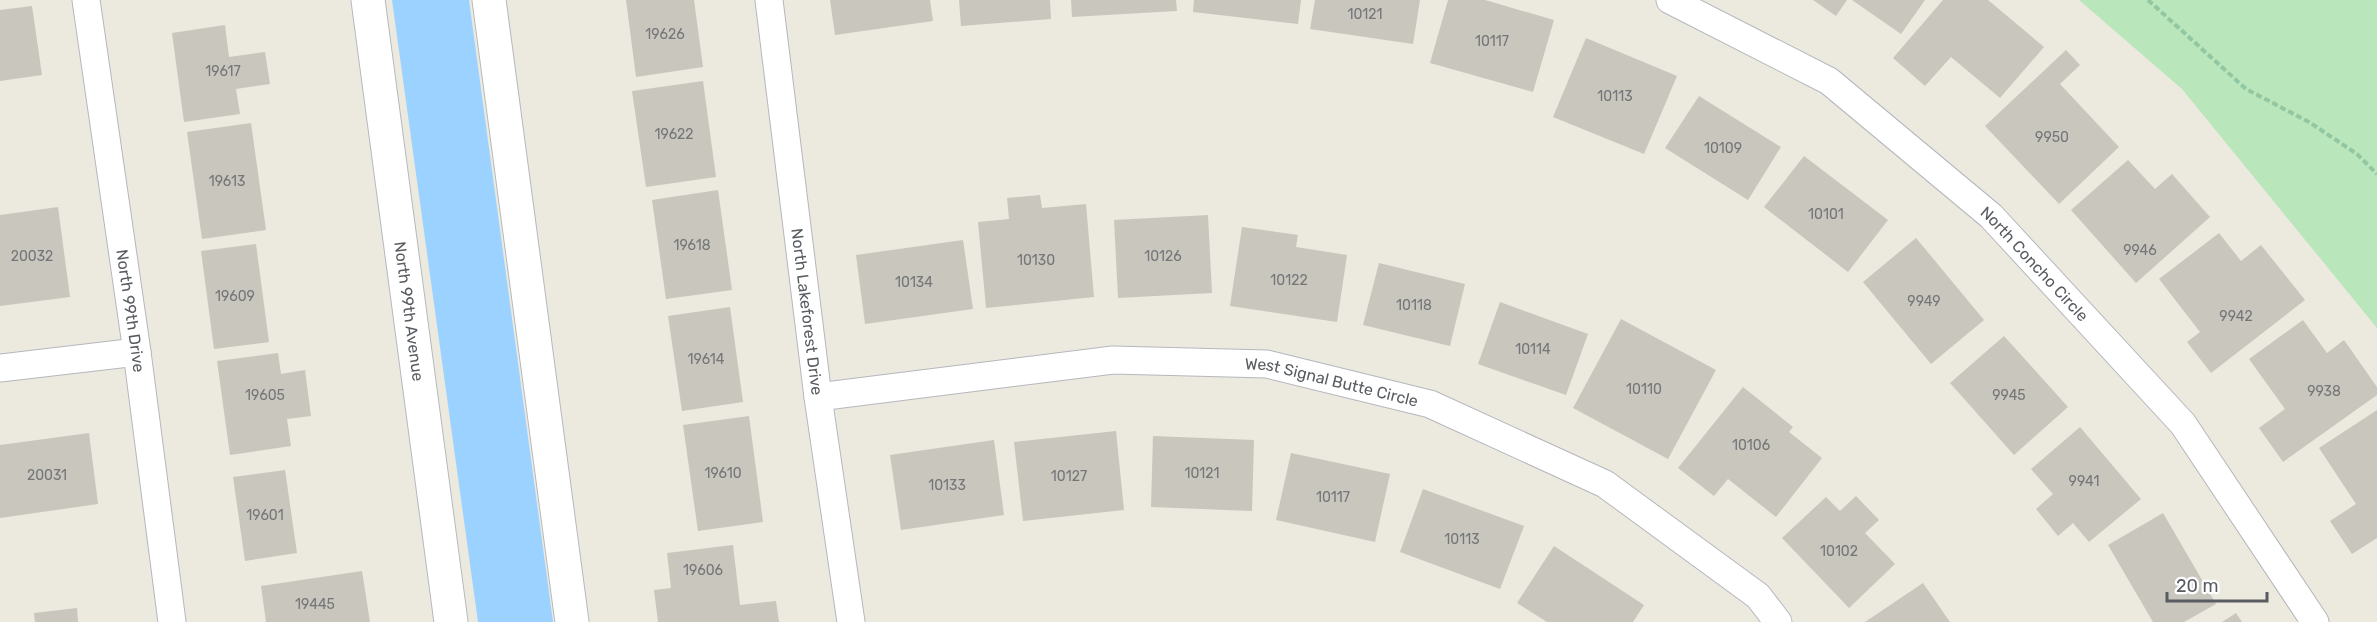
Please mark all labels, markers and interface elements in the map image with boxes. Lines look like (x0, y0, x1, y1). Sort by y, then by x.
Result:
house number: 10121 (1347, 6, 1383, 23)
house number: 19626 (645, 26, 685, 43)
house number: 10117 (1475, 33, 1509, 50)
house number: 19617 (205, 63, 241, 80)
house number: 10113 (1597, 88, 1633, 105)
house number: 19622 (654, 126, 694, 143)
house number: 9950 (2035, 129, 2069, 146)
house number: 10109 (1704, 140, 1742, 157)
house number: 19613 (209, 173, 245, 190)
street label: North Concho Circle (1977, 202, 2093, 325)
house number: 10101 (1808, 206, 1844, 223)
street label: North Lakeforest Drive (788, 227, 827, 396)
house number: 19618 (673, 237, 711, 254)
street label: North 99th Avenue (391, 240, 428, 382)
house number: 9946 (2123, 242, 2157, 259)
house number: 20032 (11, 248, 53, 265)
street label: North 99th Drive (113, 248, 149, 373)
house number: 10126 (1144, 248, 1182, 265)
house number: 10130 (1017, 252, 1055, 269)
house number: 10122 (1270, 272, 1308, 289)
house number: 10134 (895, 274, 933, 291)
house number: 19609 (215, 288, 255, 305)
house number: 9949 (1907, 293, 1941, 310)
house number: 10118 (1396, 297, 1432, 314)
house number: 9942 (2219, 308, 2253, 325)
house number: 10114 (1515, 341, 1551, 358)
house number: 19614 (688, 351, 725, 368)
street label: West Signal Butte Circle (1245, 354, 1420, 410)
house number: 10110 (1626, 381, 1662, 398)
house number: 9938 (2307, 383, 2341, 400)
house number: 19605 (245, 387, 285, 404)
house number: 9945 (1992, 387, 2026, 404)
house number: 10106 (1732, 437, 1770, 454)
house number: 19610 (704, 465, 742, 482)
house number: 10121 (1184, 465, 1220, 482)
house number: 20031 (27, 467, 67, 484)
house number: 10127 (1051, 468, 1087, 485)
house number: 9941 (2069, 473, 2099, 490)
house number: 10133 (928, 477, 966, 494)
house number: 10117 (1316, 489, 1350, 506)
house number: 19601 (246, 507, 284, 524)
house number: 10113 (1444, 531, 1480, 548)
house number: 10102 (1820, 543, 1858, 560)
house number: 19606 (683, 562, 723, 579)
scale bar (2167, 565, 2268, 603)
text: 20 m (2176, 575, 2218, 597)
house number: 19445 (295, 596, 335, 613)

